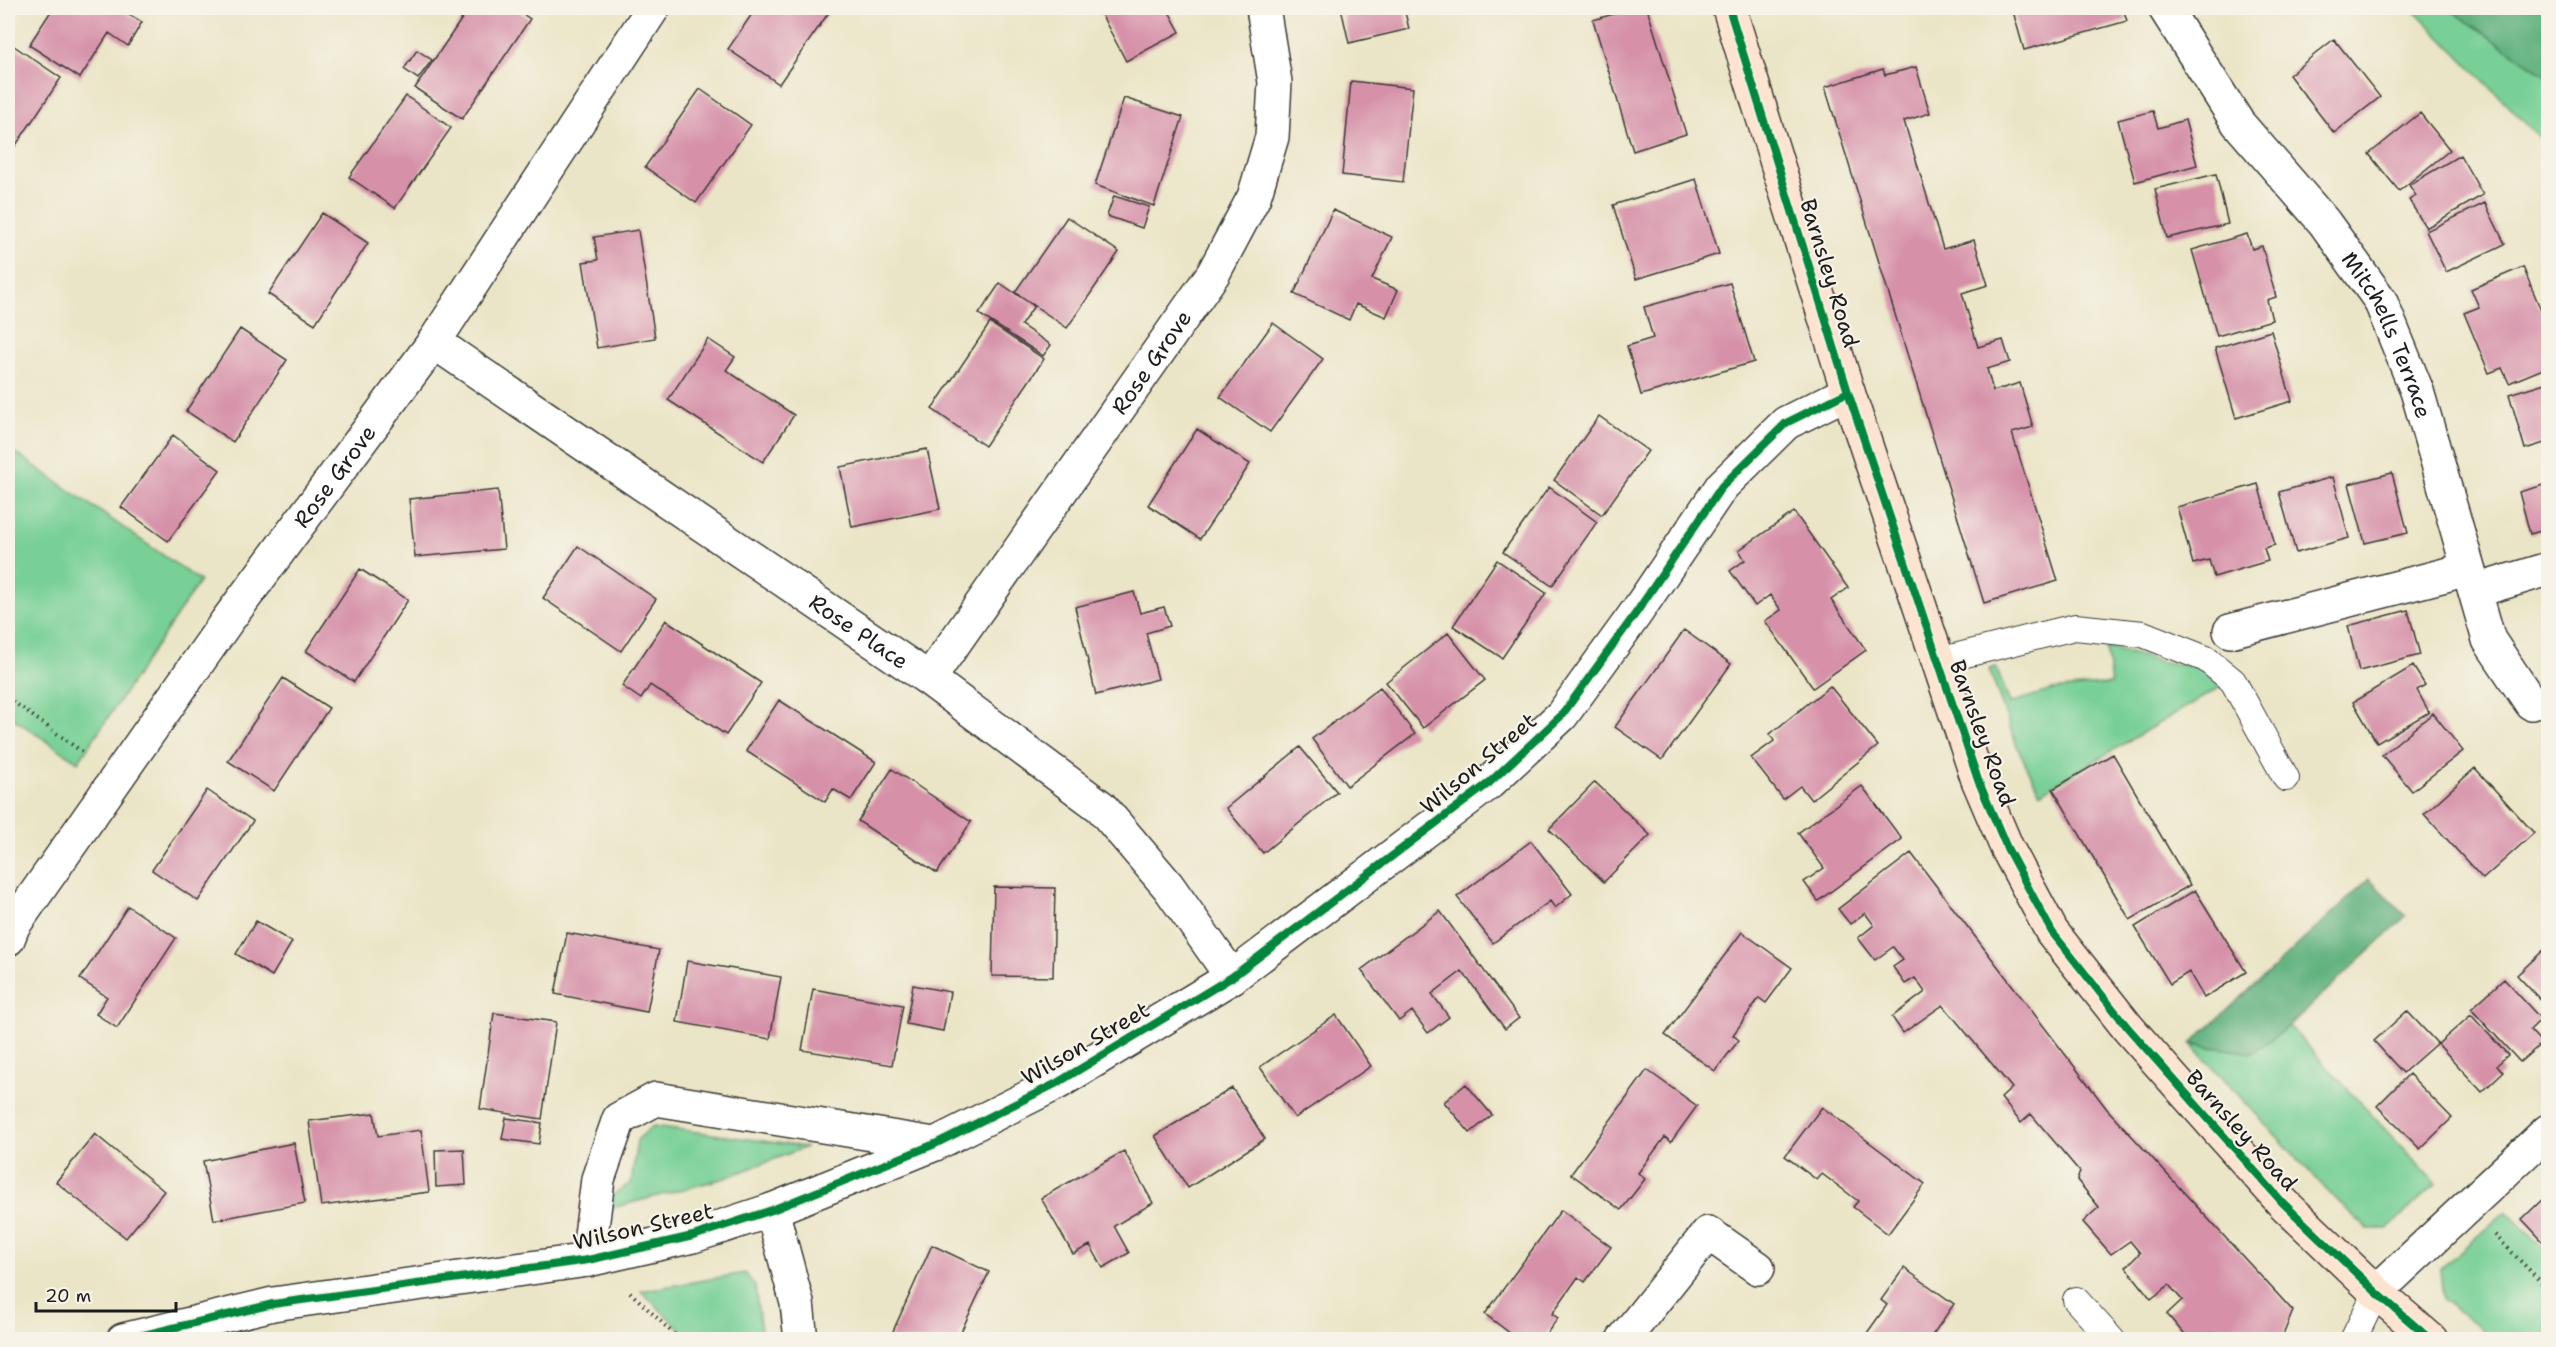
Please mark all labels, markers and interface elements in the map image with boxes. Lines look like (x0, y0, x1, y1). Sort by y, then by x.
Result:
street label: Barnsley Road (1793, 195, 1866, 351)
street label: Mitchells Terrace (2335, 246, 2438, 422)
street label: Rose Grove (1105, 305, 1198, 420)
street label: Rose Grove (287, 419, 383, 534)
street label: Rose Place (803, 588, 914, 676)
street label: Barnsley Road (1943, 656, 2022, 810)
street label: Wilson Street (1414, 706, 1543, 821)
street label: Wilson Street (1016, 995, 1155, 1092)
street label: Barnsley Road (2179, 1064, 2304, 1197)
street label: Wilson Street (570, 1196, 716, 1257)
scale bar (36, 1275, 176, 1313)
text: 20 m (45, 1284, 91, 1308)

